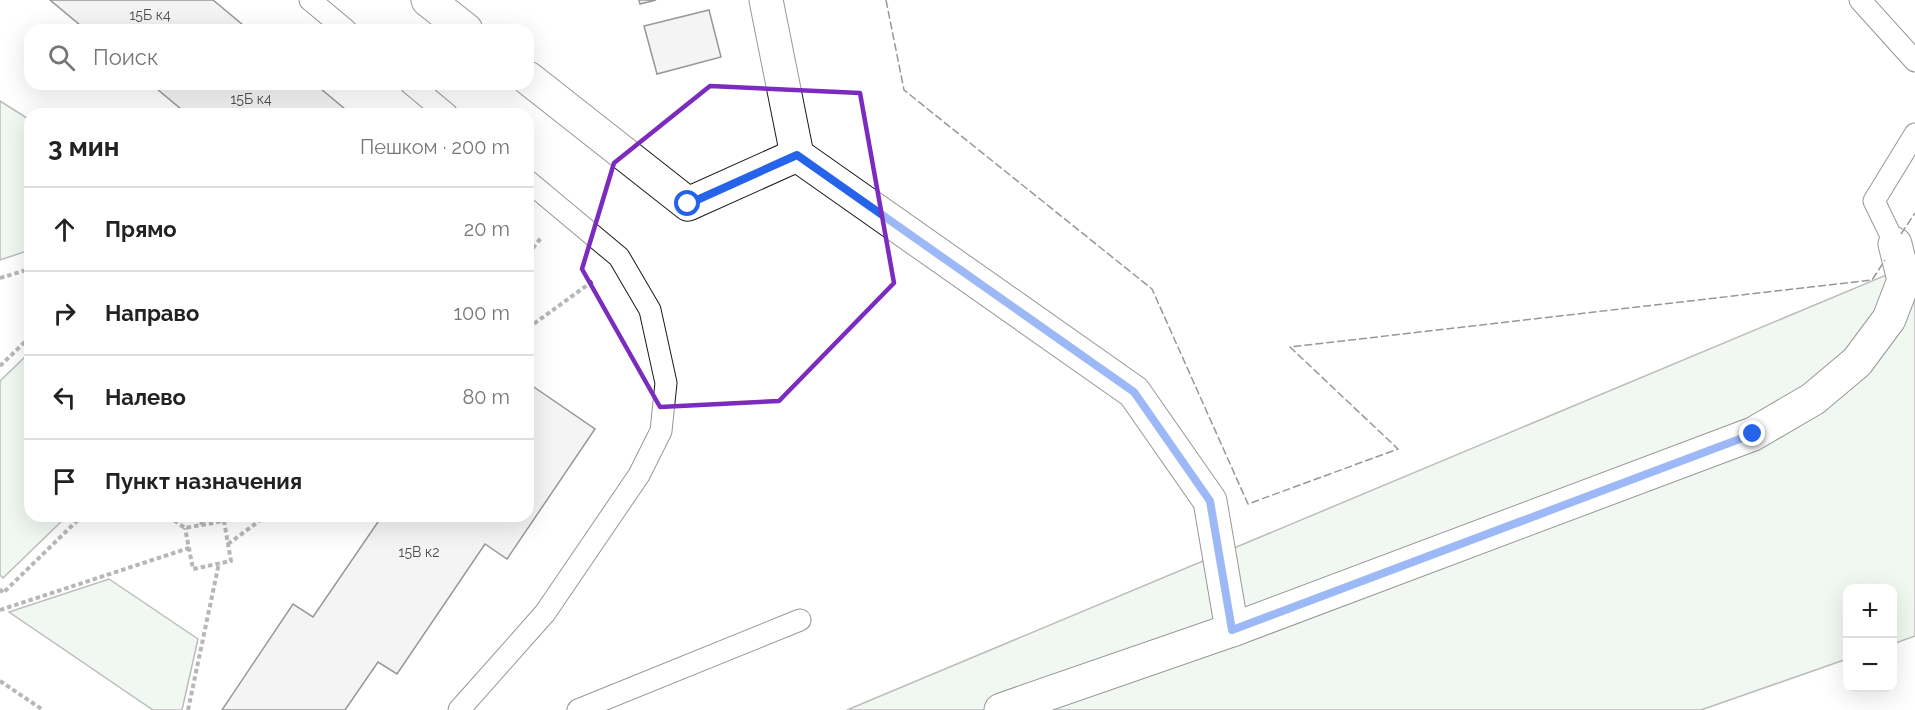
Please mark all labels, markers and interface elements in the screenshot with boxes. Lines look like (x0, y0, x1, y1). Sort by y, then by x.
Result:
house number: 15Б к4 (129, 7, 171, 23)
search box (24, 24, 534, 90)
icon: search (45, 41, 78, 74)
text: Поиск (93, 44, 158, 70)
house number: 15Б к4 (230, 91, 272, 107)
text: 3 мин (48, 132, 119, 162)
text: Пешком · 200 m (360, 135, 510, 159)
route start (674, 190, 700, 216)
icon: ahead (48, 213, 81, 246)
text: Прямо (105, 216, 177, 242)
text: 20 m (464, 217, 510, 241)
icon: right (48, 297, 81, 330)
text: Направо (105, 300, 199, 326)
text: 100 m (453, 301, 510, 325)
icon: left (48, 381, 81, 414)
text: Налево (105, 384, 186, 410)
text: 80 m (462, 385, 510, 409)
route end (1739, 420, 1765, 446)
icon: arrive (48, 465, 81, 498)
text: Пункт назначения (105, 468, 302, 494)
house number: 15В к2 (398, 544, 440, 560)
map controls (1843, 584, 1897, 692)
button: + (1843, 584, 1897, 638)
button: − (1843, 638, 1897, 692)

